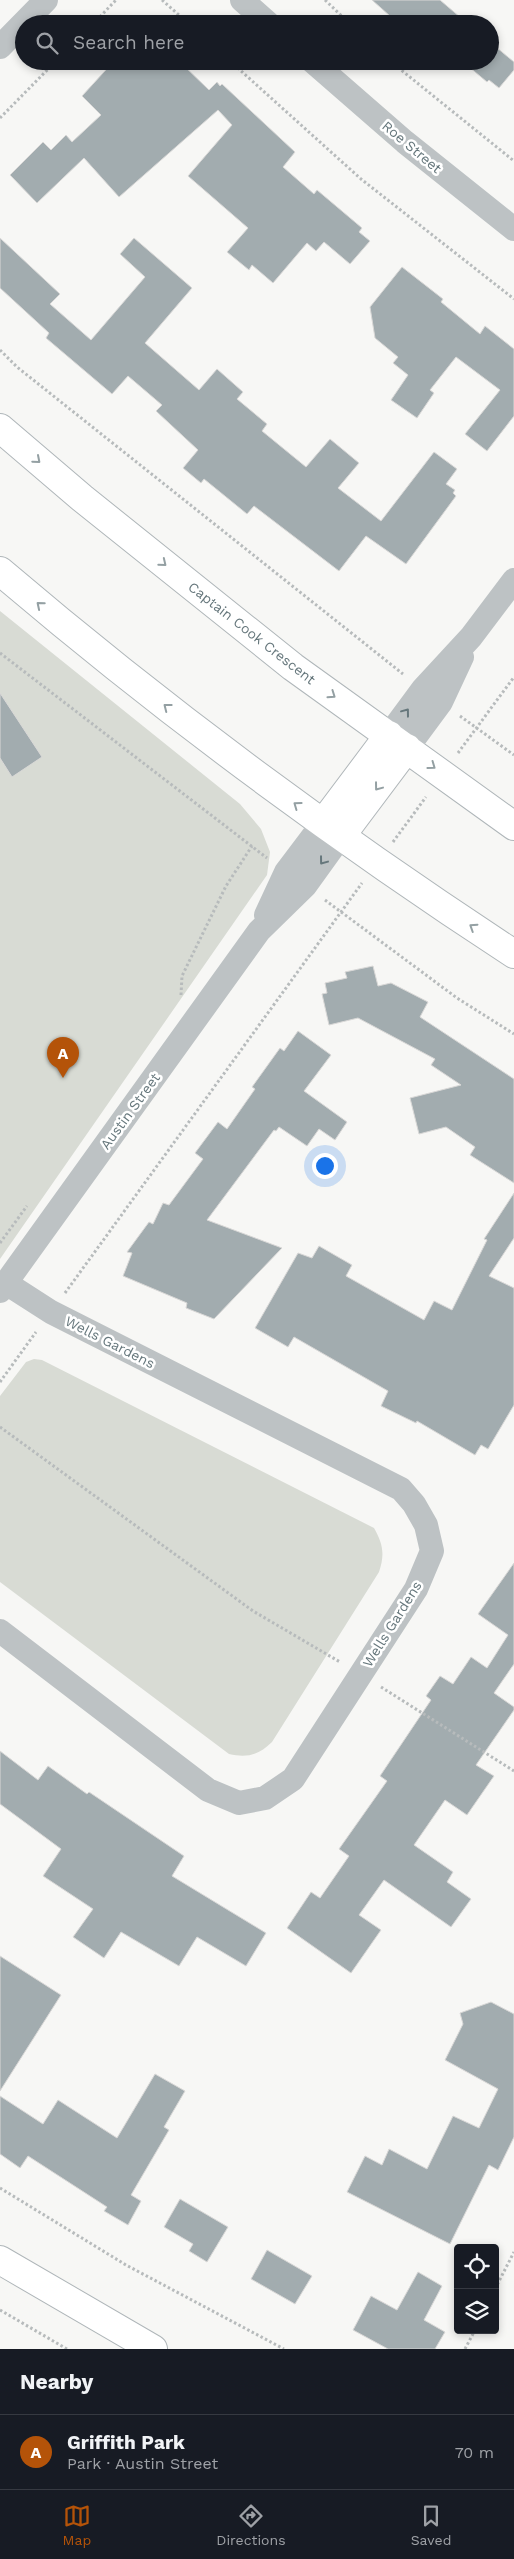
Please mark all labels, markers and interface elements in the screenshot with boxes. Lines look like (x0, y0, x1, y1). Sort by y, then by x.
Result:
search box (15, 15, 499, 70)
icon: search (33, 29, 61, 57)
text: Search here (73, 31, 184, 54)
street label: Roe Street (379, 118, 445, 177)
one-way arrow (31, 454, 40, 463)
one-way arrow (157, 557, 166, 566)
street label: Captain Cook Crescent (185, 578, 319, 688)
one-way arrow (37, 602, 46, 611)
one-way arrow (327, 688, 336, 698)
one-way arrow (164, 704, 173, 712)
one-way arrow (400, 708, 409, 718)
one-way arrow (426, 760, 436, 769)
one-way arrow (375, 781, 384, 791)
one-way arrow (294, 802, 303, 810)
one-way arrow (320, 855, 329, 865)
one-way arrow (470, 924, 479, 933)
pin: A (47, 1037, 79, 1078)
street label: Austin Street (97, 1070, 163, 1152)
your location (312, 1153, 338, 1179)
street label: Wells Gardens (63, 1313, 157, 1371)
street label: Wells Gardens (359, 1578, 425, 1670)
map controls (454, 2244, 499, 2334)
button: locate (454, 2244, 499, 2289)
button: layers (454, 2289, 499, 2334)
text: Nearby (20, 2369, 93, 2394)
text: Griffith Park (67, 2431, 185, 2454)
text: A (31, 2443, 41, 2462)
text: 70 m (455, 2443, 494, 2462)
text: Park · Austin Street (67, 2454, 218, 2473)
tab: Map (63, 2502, 91, 2548)
tab: Directions (216, 2502, 286, 2548)
tab: Saved (411, 2502, 451, 2548)

